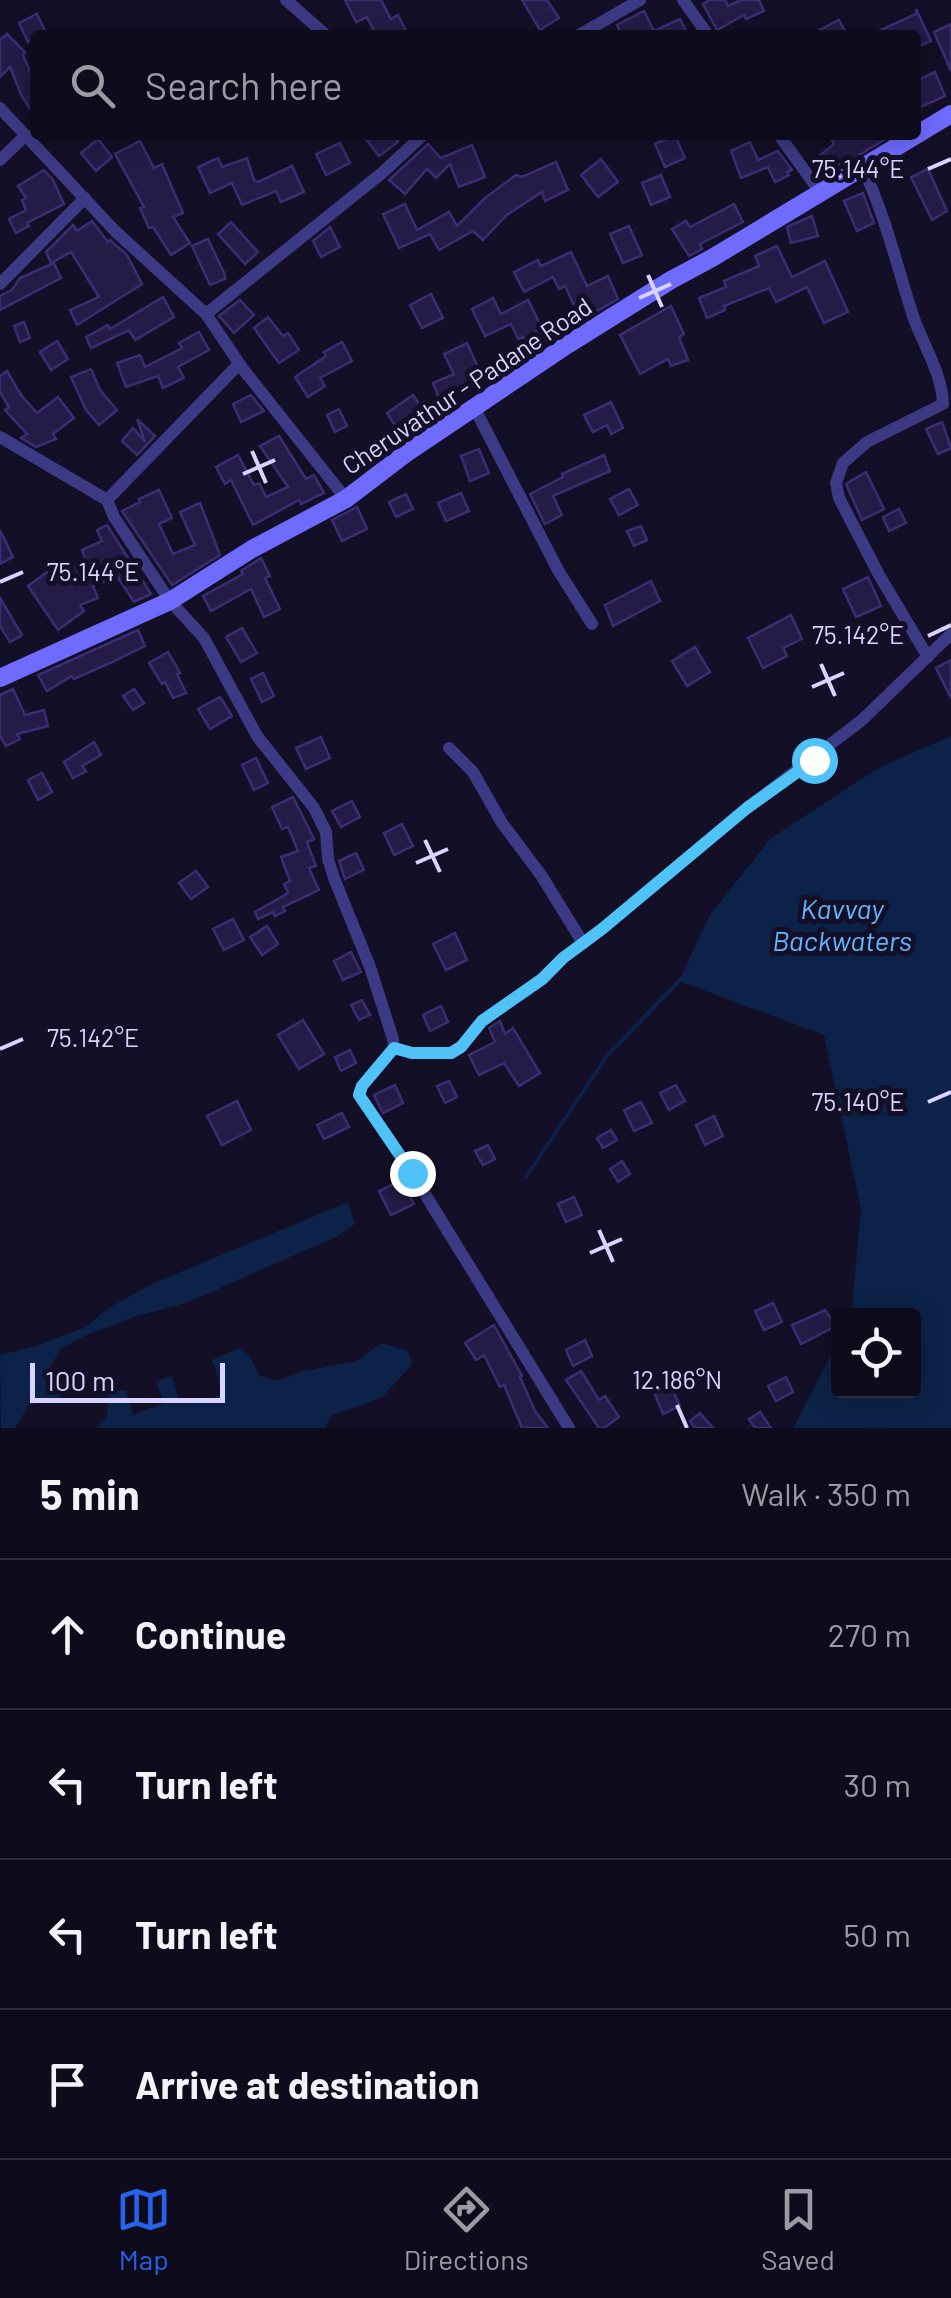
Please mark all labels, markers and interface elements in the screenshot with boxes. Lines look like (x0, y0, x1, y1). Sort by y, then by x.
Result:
search box (30, 30, 921, 140)
icon: search (65, 58, 120, 113)
text: Search here (145, 62, 343, 108)
text: 75.144°E (812, 153, 904, 183)
street label: Cheruvathur - Padane Road (336, 290, 597, 480)
text: 75.144°E (47, 556, 139, 586)
text: 75.142°E (812, 619, 904, 649)
route start (792, 738, 838, 784)
water label: Kavvay Backwaters (772, 891, 912, 957)
text: 75.142°E (47, 1022, 139, 1052)
text: 75.140°E (812, 1086, 904, 1116)
route end (390, 1151, 436, 1197)
map controls (831, 1308, 921, 1398)
button: locate (831, 1308, 921, 1398)
scale bar (30, 1358, 225, 1402)
text: 100 m (45, 1363, 115, 1397)
text: 12.186°N (632, 1364, 722, 1394)
text: 5 min (40, 1468, 140, 1518)
text: Walk · 350 m (741, 1474, 911, 1512)
icon: ahead (40, 1607, 95, 1662)
text: Continue (135, 1611, 286, 1657)
text: 270 m (828, 1615, 911, 1653)
icon: left (40, 1757, 95, 1812)
text: Turn left (135, 1761, 278, 1807)
text: 30 m (844, 1765, 911, 1803)
icon: left (40, 1907, 95, 1962)
text: Turn left (135, 1911, 278, 1957)
text: 50 m (844, 1915, 911, 1953)
icon: arrive (40, 2057, 95, 2112)
text: Arrive at destination (135, 2061, 480, 2107)
tab: Map (116, 2182, 171, 2276)
tab: Directions (404, 2182, 529, 2276)
tab: Saved (761, 2182, 835, 2276)

